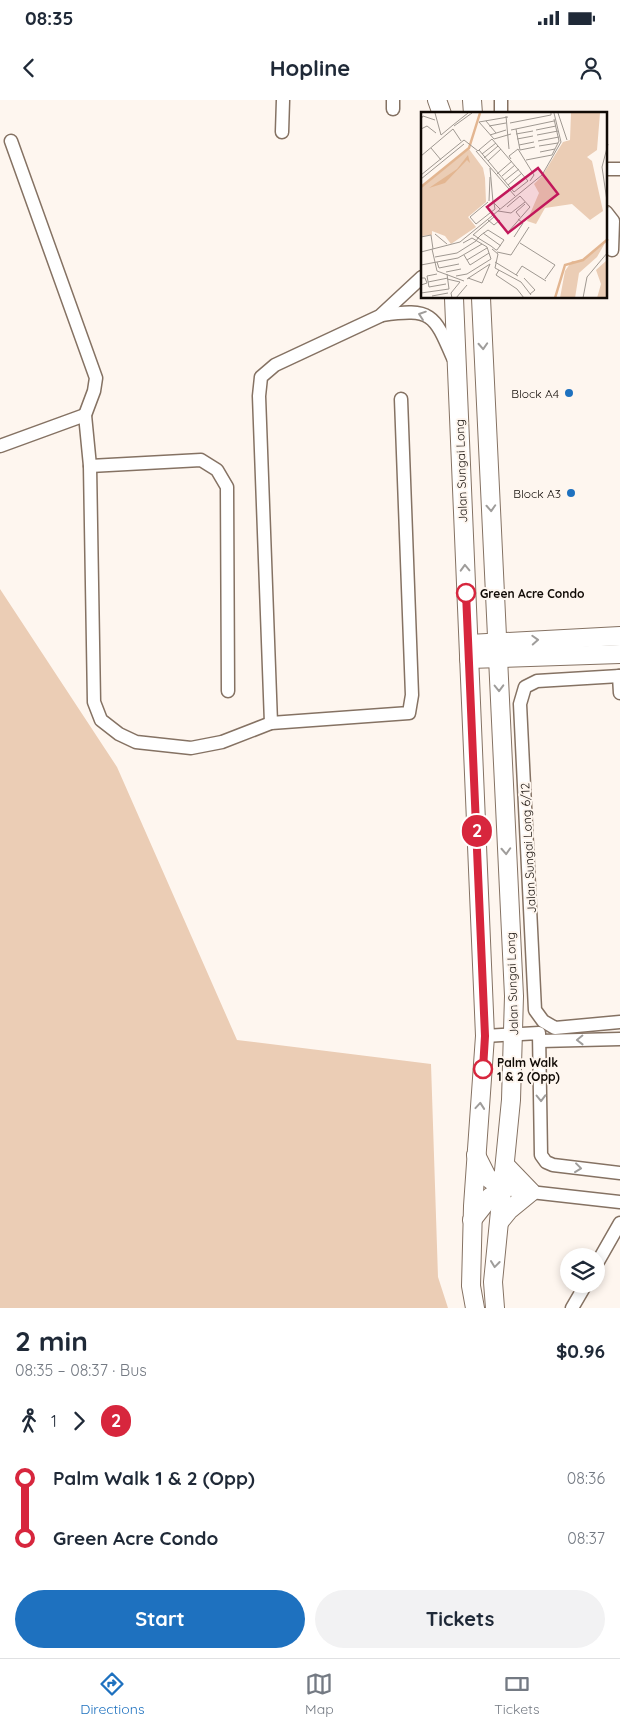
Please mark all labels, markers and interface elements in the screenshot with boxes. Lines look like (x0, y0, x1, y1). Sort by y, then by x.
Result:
text: 08:35 (25, 6, 73, 30)
icon: back (15, 54, 43, 82)
text: Hopline (270, 54, 350, 82)
icon: person (577, 54, 605, 82)
inset map (421, 112, 608, 299)
one-way arrow (418, 311, 427, 321)
one-way arrow (478, 342, 489, 350)
place label: Block A4 (511, 386, 559, 401)
marker: Block A4 (563, 387, 575, 399)
street label: Jalan Sungai Long (452, 419, 470, 523)
place label: Block A3 (513, 486, 561, 501)
marker: Block A3 (565, 487, 577, 499)
one-way arrow (486, 505, 497, 513)
one-way arrow (460, 563, 471, 571)
marker: Green Acre Condo (456, 583, 476, 603)
place label: Green Acre Condo (480, 586, 585, 601)
one-way arrow (531, 635, 539, 646)
one-way arrow (494, 685, 505, 693)
street label: Jalan Sungai Long 6/12 (517, 782, 539, 914)
line badge: 2 (461, 815, 493, 847)
text: 2 (472, 819, 482, 842)
one-way arrow (501, 847, 512, 855)
street label: Jalan Sungai Long (503, 932, 521, 1036)
one-way arrow (576, 1035, 584, 1045)
place label: Palm Walk 1 & 2 (Opp) (497, 1055, 560, 1084)
marker: Palm Walk 1 & 2 (Opp) (473, 1059, 493, 1079)
one-way arrow (536, 1094, 546, 1102)
one-way arrow (474, 1102, 485, 1110)
one-way arrow (575, 1162, 583, 1173)
map controls (560, 1248, 605, 1293)
button: layers (560, 1248, 605, 1293)
one-way arrow (490, 1261, 501, 1269)
text: 2 min (15, 1323, 88, 1358)
text: $0.96 (556, 1339, 605, 1363)
text: 08:35 – 08:37 · Bus (15, 1360, 147, 1380)
icon: walk (15, 1407, 43, 1435)
icon: forward (65, 1407, 93, 1435)
text: 2 (111, 1409, 121, 1432)
text: 1 (51, 1411, 57, 1431)
text: Palm Walk 1 & 2 (Opp) (53, 1466, 255, 1490)
text: 08:36 (567, 1468, 605, 1488)
text: Green Acre Condo (53, 1526, 218, 1550)
text: 08:37 (567, 1528, 605, 1548)
button: Start (15, 1590, 305, 1648)
button: Tickets (315, 1590, 605, 1648)
tab: Directions (80, 1670, 144, 1718)
tab: Map (305, 1670, 334, 1718)
tab: Tickets (494, 1670, 540, 1718)

